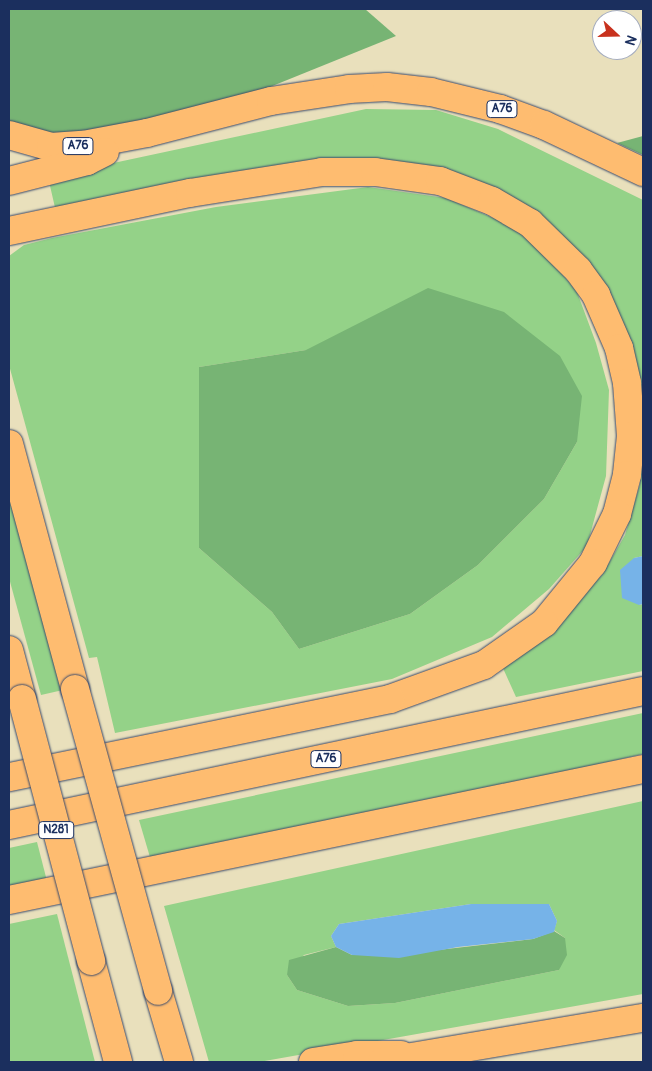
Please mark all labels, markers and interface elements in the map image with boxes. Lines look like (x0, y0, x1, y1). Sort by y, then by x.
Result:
north arrow (592, 10, 642, 60)
text: N (621, 33, 640, 48)
road number: A76 (486, 100, 518, 118)
road number: A76 (62, 136, 94, 156)
road number: A76 (310, 750, 342, 769)
road number: N281 (37, 820, 75, 840)

